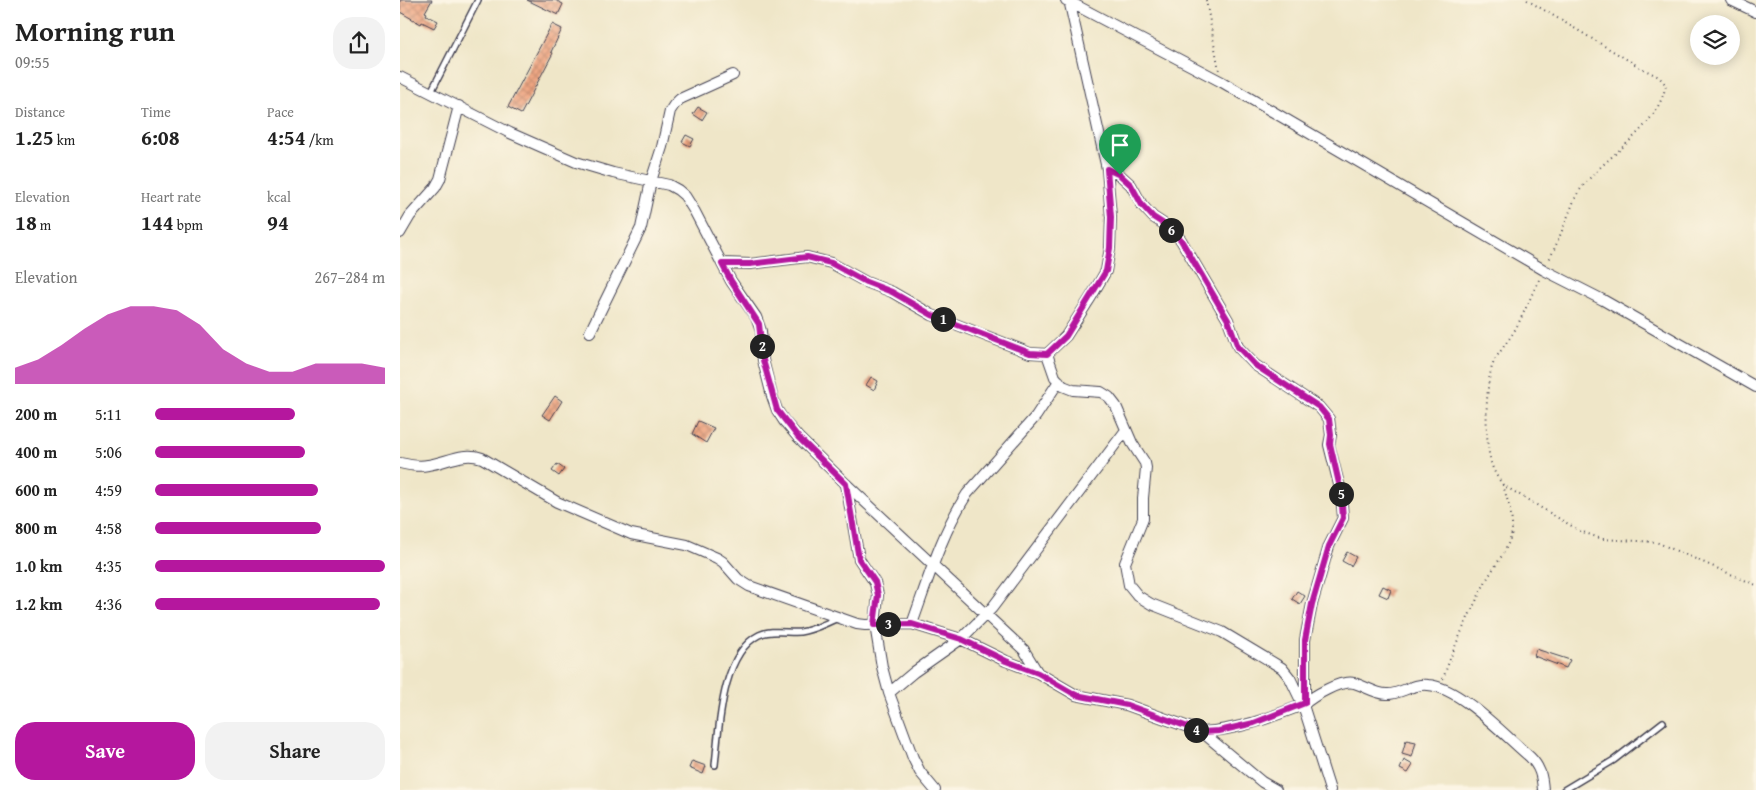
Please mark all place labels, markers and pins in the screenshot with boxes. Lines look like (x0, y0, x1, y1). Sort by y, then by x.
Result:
pin (1099, 124, 1141, 175)
pin: 6 (1158, 218, 1184, 242)
pin: 1 (930, 306, 956, 332)
pin: 2 (750, 334, 774, 358)
pin: 5 (1328, 482, 1354, 506)
pin: 3 (876, 612, 900, 636)
pin: 4 (1184, 718, 1208, 742)

